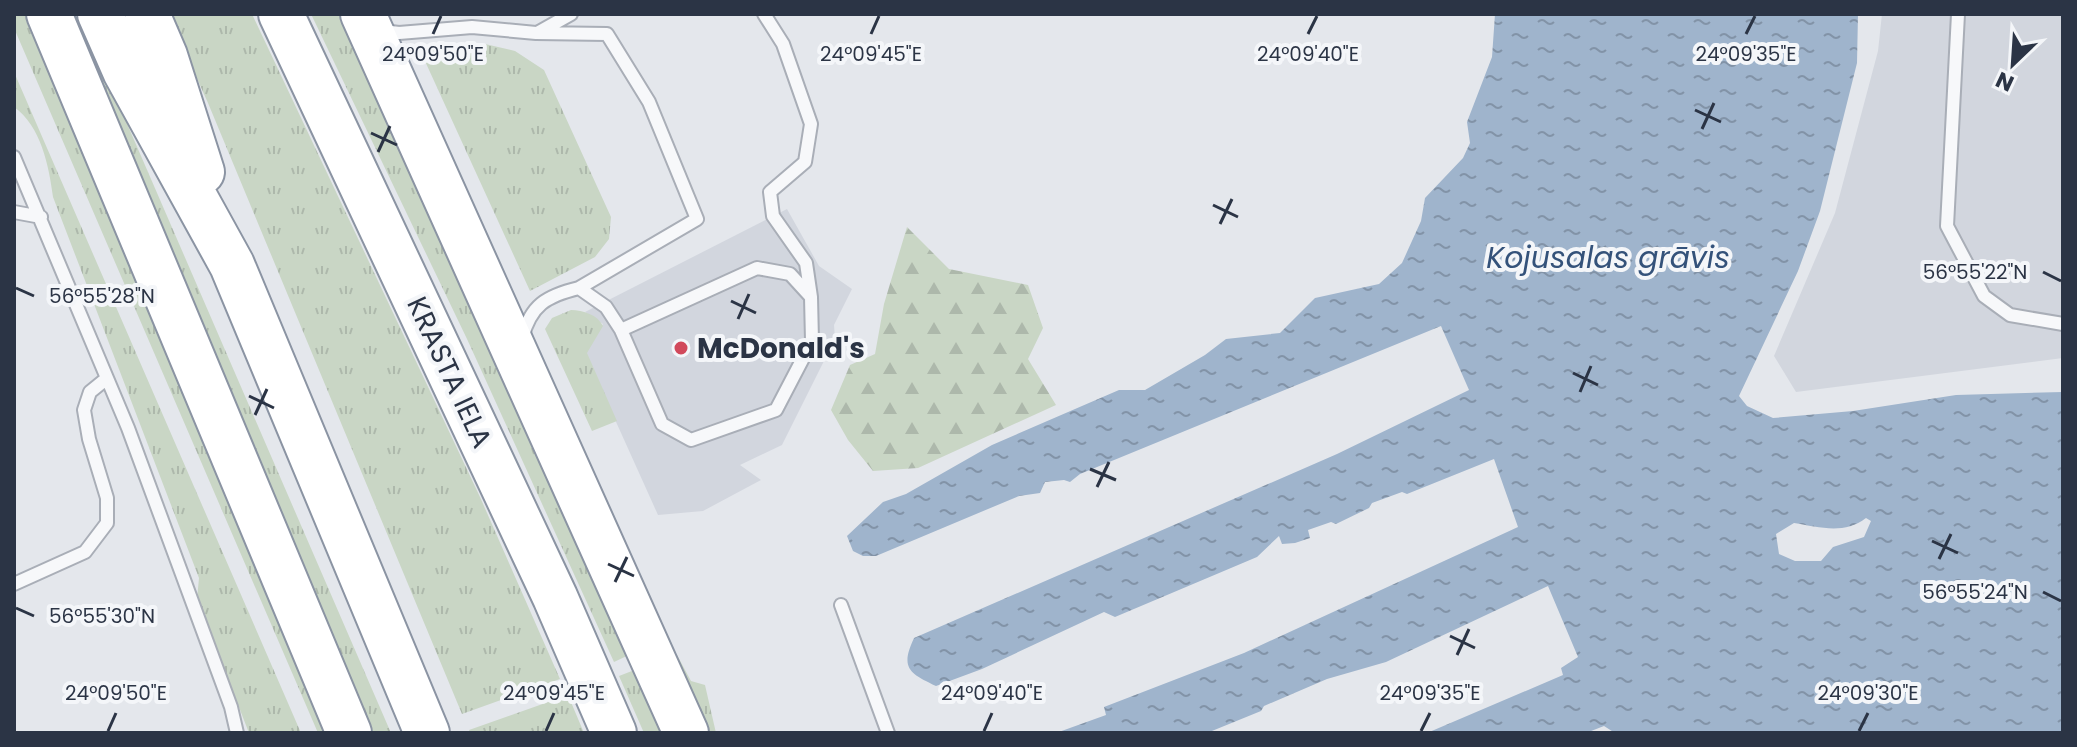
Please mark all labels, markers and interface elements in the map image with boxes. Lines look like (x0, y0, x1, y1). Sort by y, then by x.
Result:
north arrow (1973, 24, 2053, 104)
text: 24°09'50"E (382, 40, 484, 68)
text: 24°09'45"E (820, 40, 922, 68)
text: 24°09'40"E (1257, 40, 1359, 68)
text: 24°09'35"E (1695, 40, 1797, 68)
text: N (1991, 64, 2019, 99)
water label: Kojusalas grāvis (1486, 236, 1730, 279)
text: 56°55'22"N (1923, 258, 2027, 286)
text: 56°55'28"N (49, 282, 155, 310)
street label: KRASTA IELA (397, 290, 502, 454)
place label: McDonald's (697, 329, 865, 368)
marker: McDonald's (672, 339, 690, 357)
text: 56°55'24"N (1922, 578, 2028, 606)
text: 56°55'30"N (49, 602, 155, 630)
text: 24°09'50"E (65, 679, 167, 707)
text: 24°09'45"E (503, 679, 605, 707)
text: 24°09'40"E (941, 679, 1043, 707)
text: 24°09'35"E (1379, 679, 1481, 707)
text: 24°09'30"E (1817, 679, 1919, 707)

